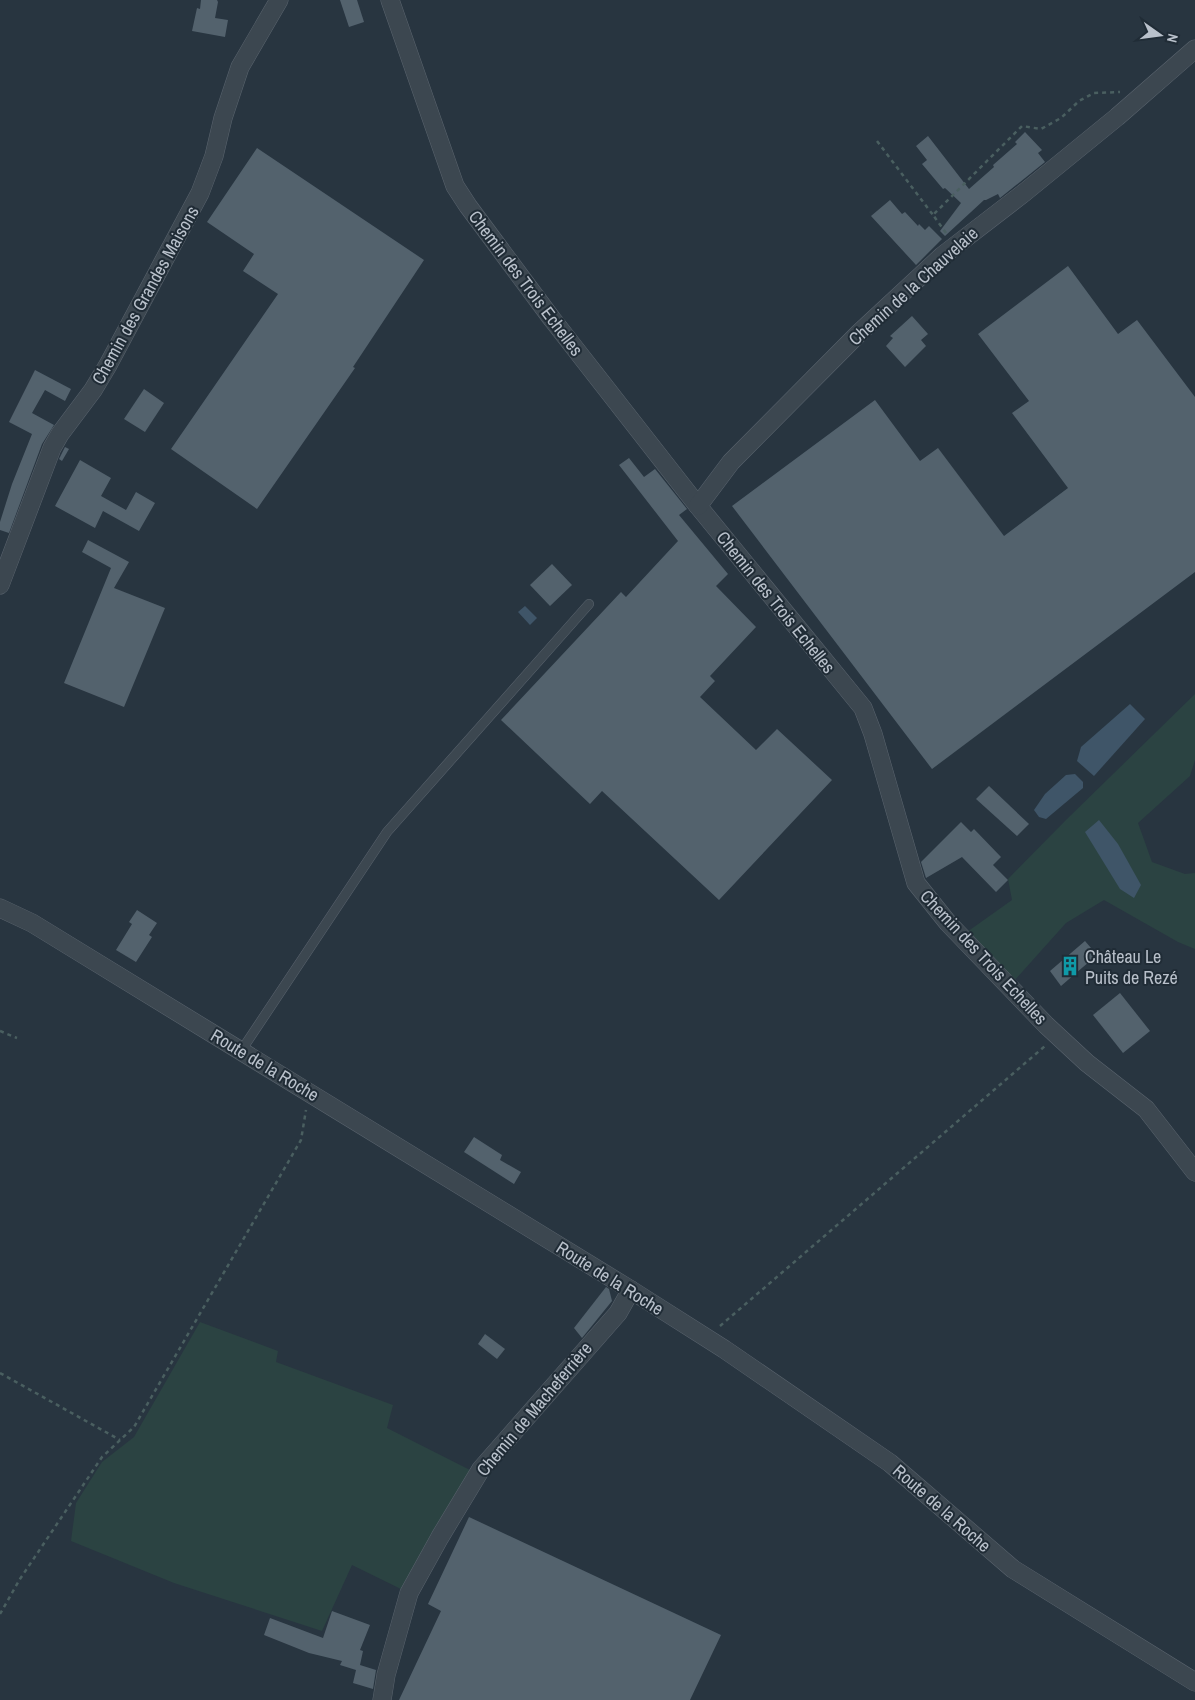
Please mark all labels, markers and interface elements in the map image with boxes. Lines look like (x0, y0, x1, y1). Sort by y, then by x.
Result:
north arrow (1135, 10, 1185, 60)
text: N (1163, 32, 1182, 44)
street label: Chemin des Grandes Maisons (86, 201, 204, 389)
street label: Chemin des Trois Echelles (463, 205, 589, 361)
street label: Chemin de la Chauvelaie (843, 221, 983, 351)
street label: Chemin des Trois Echelles (711, 526, 841, 678)
street label: Chemin des Trois Echelles (915, 884, 1053, 1030)
place label: Château Le Puits de Rezé (1085, 944, 1178, 990)
building icon: Château Le Puits de Rezé (1059, 955, 1081, 977)
street label: Route de la Roche (206, 1023, 324, 1107)
street label: Route de la Roche (552, 1235, 668, 1321)
street label: Chemin de Macheferrière (470, 1337, 598, 1481)
street label: Route de la Roche (888, 1458, 996, 1558)

